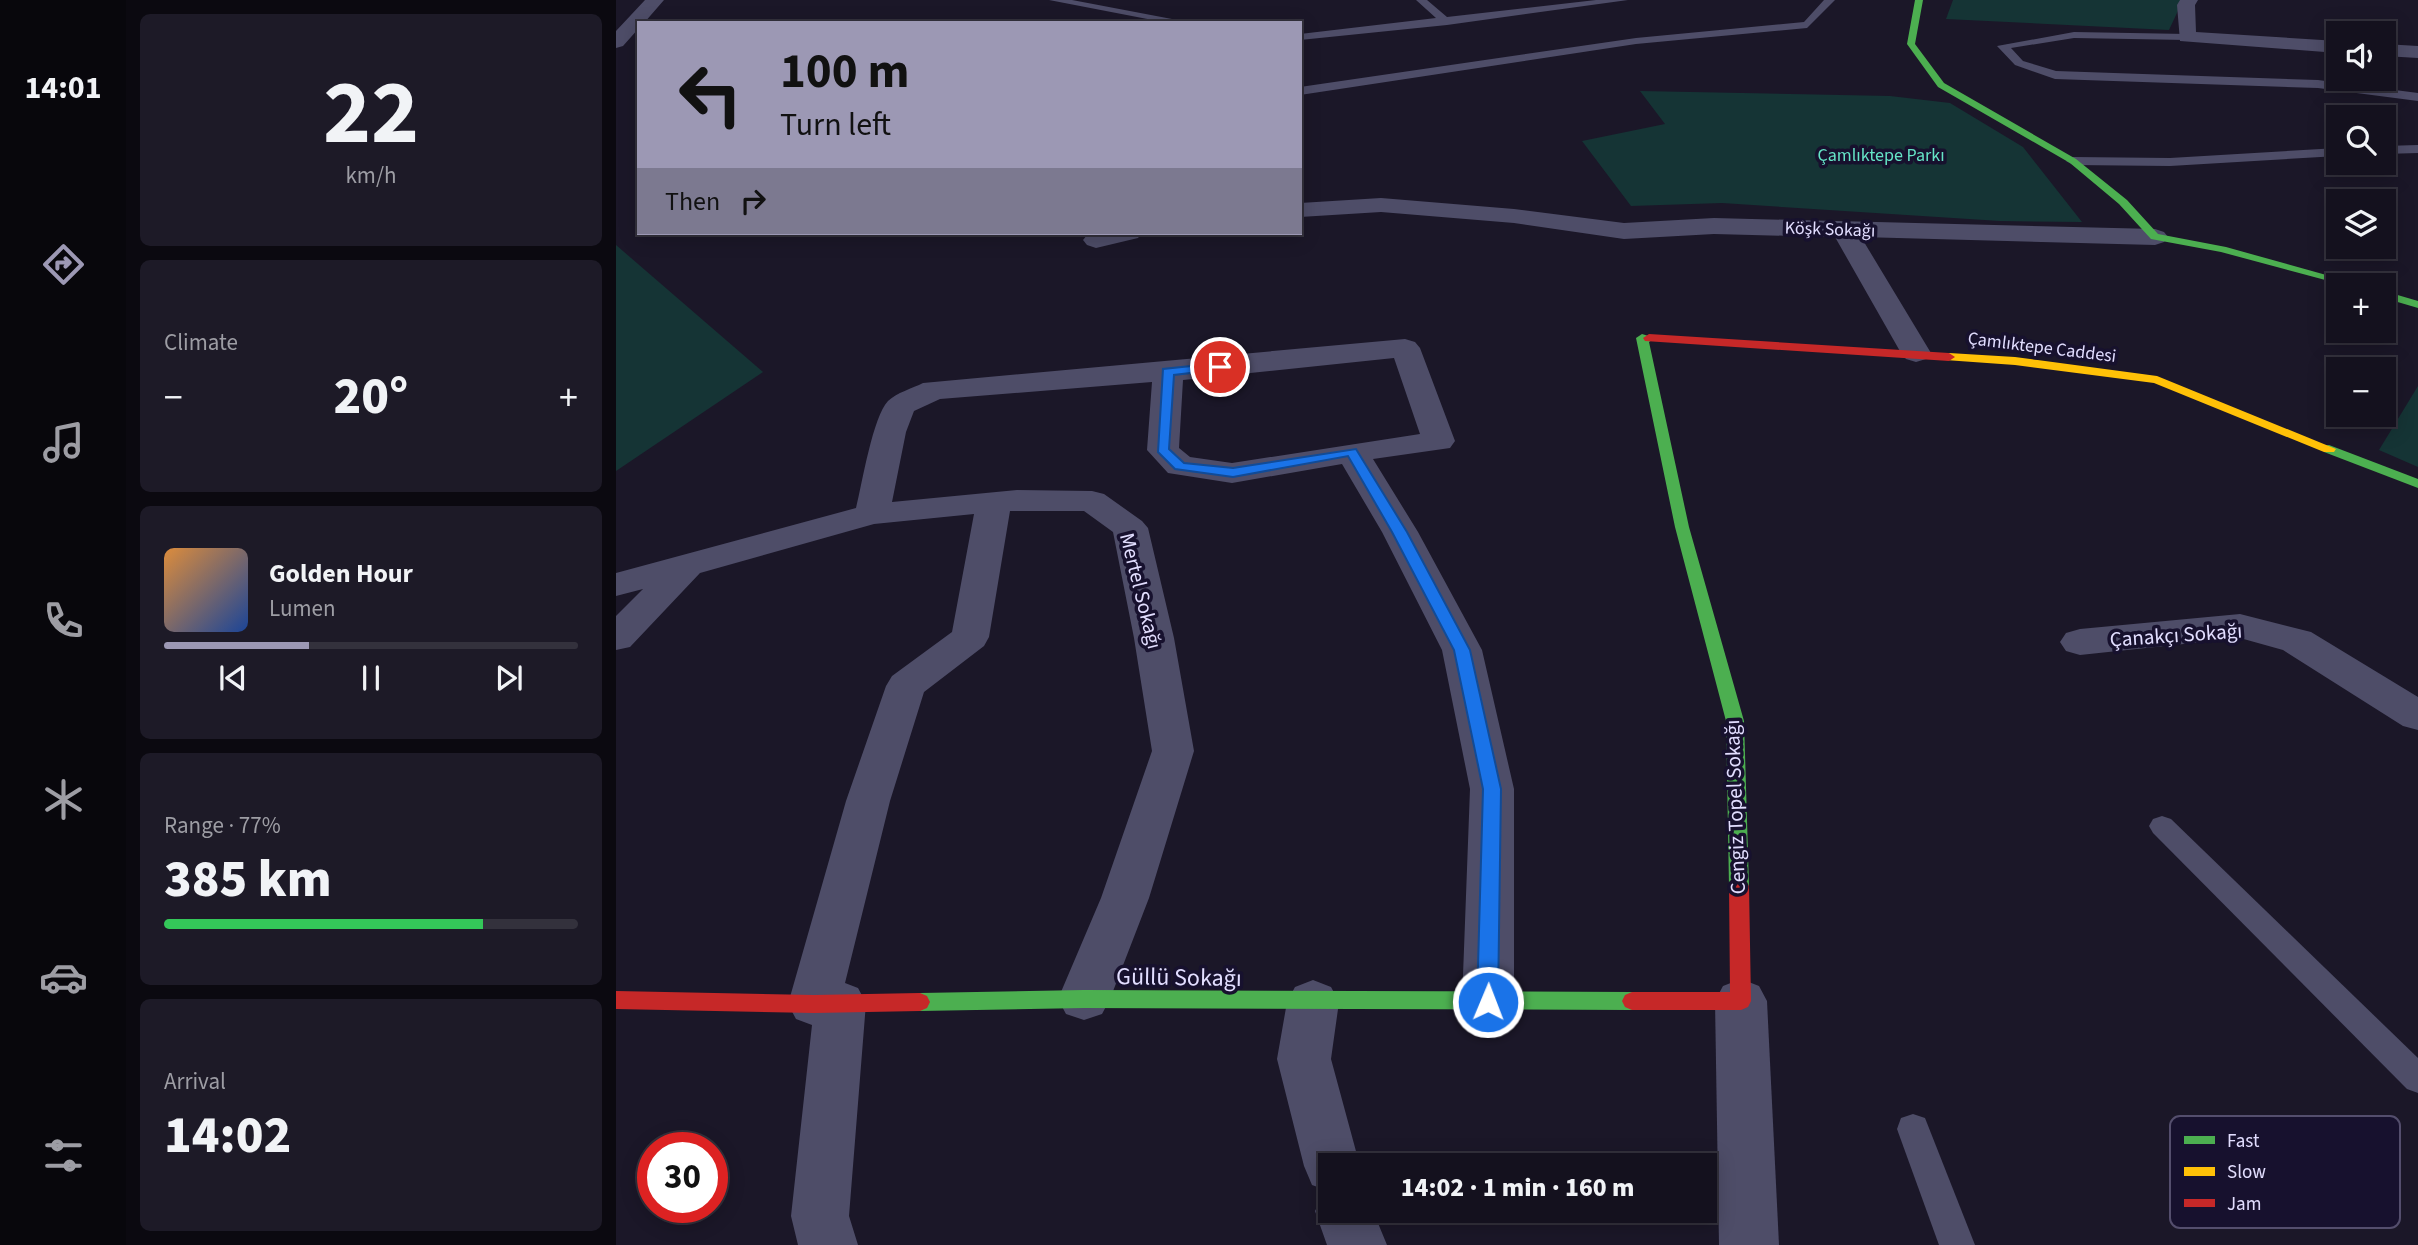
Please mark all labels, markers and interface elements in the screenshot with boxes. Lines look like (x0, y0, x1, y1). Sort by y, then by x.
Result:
map controls (2326, 21, 2396, 427)
button: sound (2326, 21, 2396, 91)
text: 100 m (780, 37, 909, 107)
text: 22 (323, 49, 419, 178)
icon: left (665, 49, 756, 140)
text: 14:01 (24, 65, 102, 111)
text: Turn left (780, 102, 891, 148)
button: search (2326, 105, 2396, 175)
park label: Çamlıktepe Parkı (1817, 143, 1945, 168)
text: km/h (345, 159, 397, 192)
icon: right (734, 182, 772, 220)
text: Then (665, 183, 720, 220)
button: layers (2326, 189, 2396, 259)
street label: Köşk Sokağı (1784, 215, 1876, 244)
icon: directions (39, 240, 88, 289)
button: + (2326, 273, 2396, 343)
text: Climate (164, 326, 238, 359)
street label: Çamlıktepe Caddesi (1966, 326, 2118, 369)
pin (1190, 337, 1250, 397)
icon: arrive (1201, 348, 1239, 386)
button: − (2326, 357, 2396, 427)
text: 20° (334, 360, 408, 434)
text: − (164, 371, 183, 425)
text: + (559, 371, 578, 425)
icon: music (39, 418, 88, 467)
street label: Mertel Sokağı (1112, 530, 1170, 652)
text: Golden Hour (269, 555, 413, 592)
text: Lumen (269, 592, 336, 625)
icon: phone (39, 596, 88, 645)
street label: Çanakçı Sokağı (2109, 615, 2243, 655)
icon: previous (214, 659, 252, 697)
icon: pause (352, 659, 390, 697)
icon: next (490, 659, 528, 697)
street label: Cengiz Topel Sokağı (1717, 719, 1753, 895)
icon: climate (39, 775, 88, 824)
text: Range · 77% (164, 809, 281, 842)
text: 385 km (164, 843, 332, 917)
icon: car (39, 953, 88, 1002)
street label: Güllü Sokağı (1116, 959, 1242, 996)
position arrow (1451, 965, 1525, 1039)
text: Arrival (164, 1065, 226, 1098)
text: 14:02 (164, 1099, 291, 1173)
legend (2170, 1116, 2400, 1228)
text: Fast (2227, 1128, 2260, 1155)
icon: filters (39, 1131, 88, 1180)
speed limit sign: 30 (637, 1132, 728, 1223)
text: Slow (2227, 1159, 2266, 1186)
text: 14:02 · 1 min · 160 m (1401, 1169, 1634, 1206)
text: Jam (2227, 1191, 2261, 1218)

